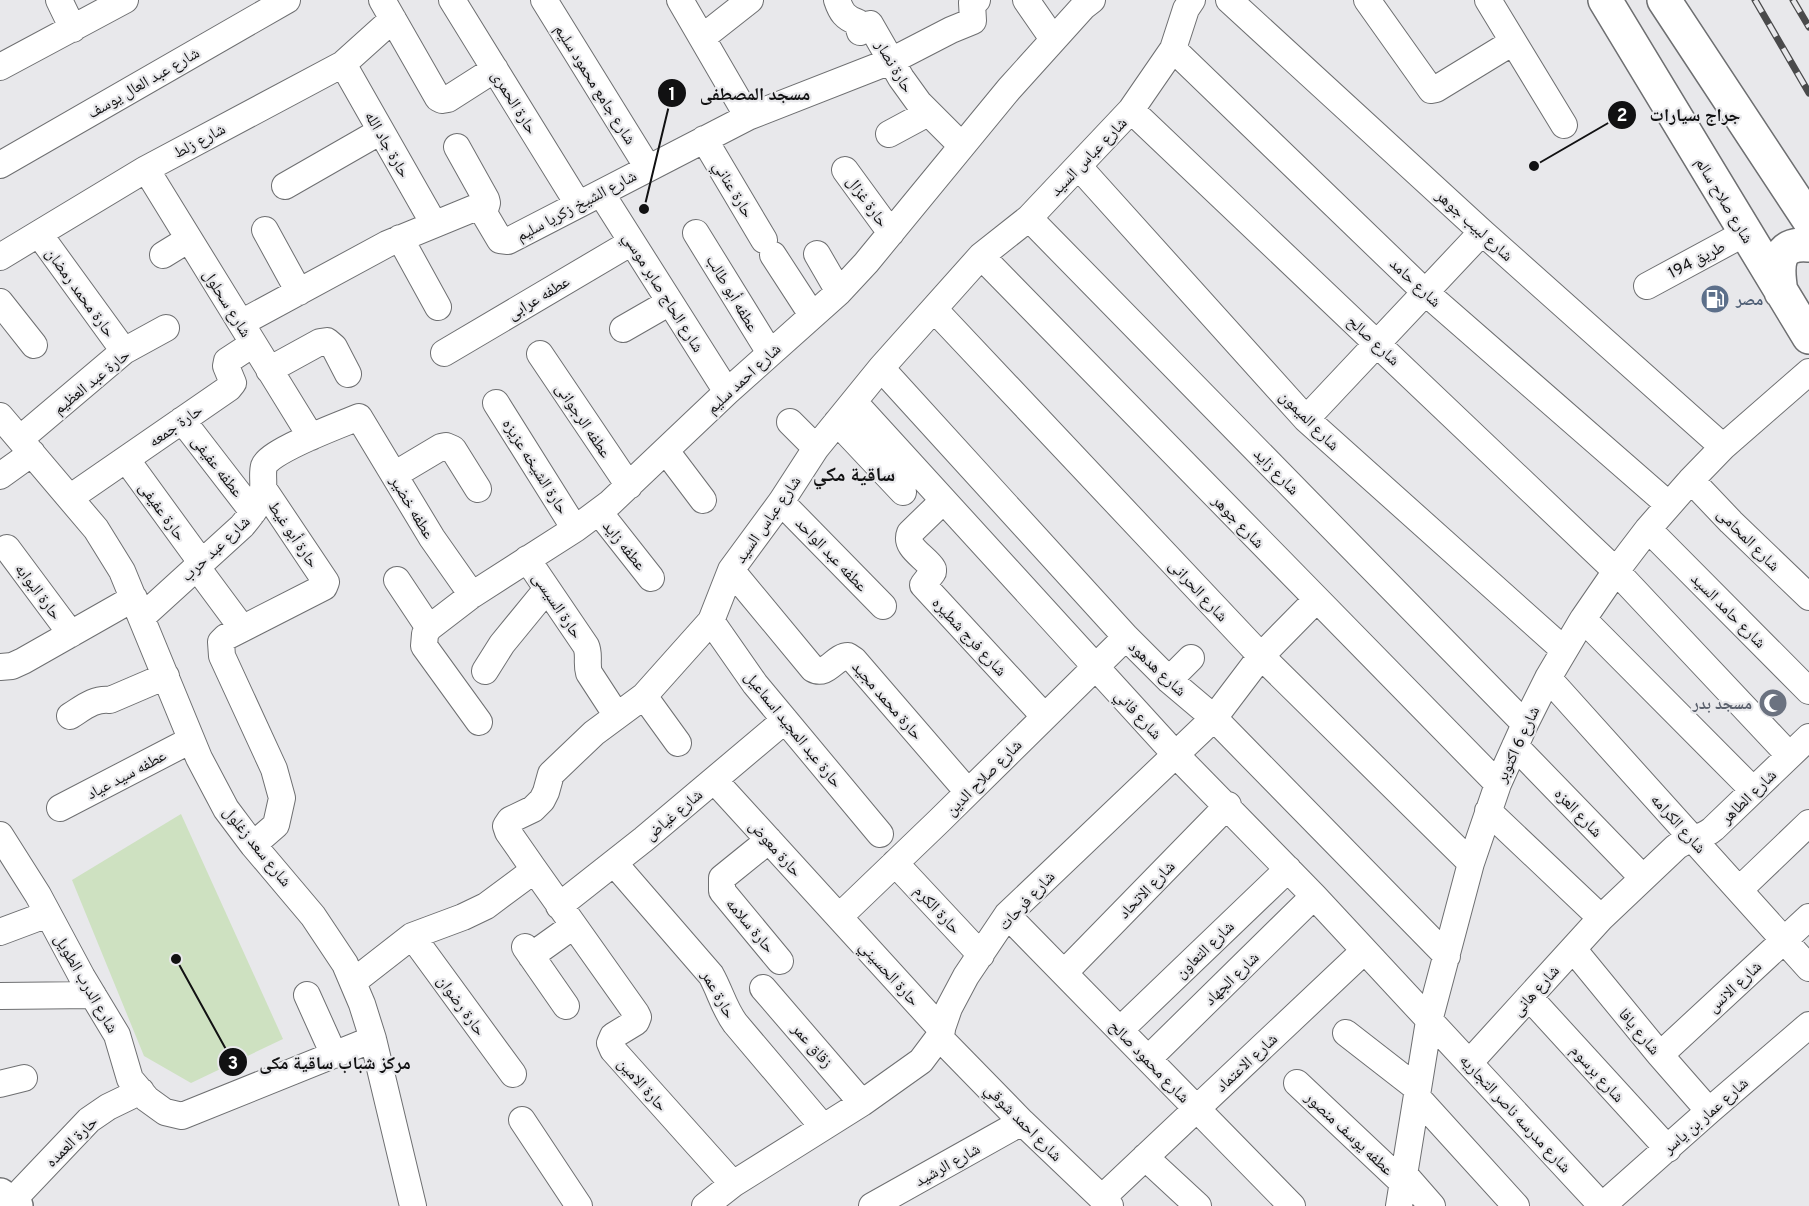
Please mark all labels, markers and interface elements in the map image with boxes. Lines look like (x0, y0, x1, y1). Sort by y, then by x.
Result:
street label: شارع جامع محمود سليم (549, 21, 639, 149)
street label: حارة نصار (869, 36, 917, 97)
street label: شارع عبد العال يوسف (84, 44, 204, 124)
street label: حارة الحمرى (486, 67, 541, 139)
callout: مسجد المصطفى (657, 75, 822, 111)
text: 1 (668, 84, 676, 107)
text: مسجد المصطفى (700, 84, 810, 107)
callout: جراج سيارات (1607, 97, 1752, 133)
text: 2 (1616, 105, 1628, 128)
text: جراج سيارات (1650, 105, 1741, 128)
street label: حارة جاد الله (359, 108, 413, 182)
street label: شارع عباس السيد (1047, 114, 1132, 201)
street label: شارع زلط (170, 120, 229, 164)
street label: شارع صلاح سالم (1690, 154, 1757, 248)
street label: حارة عناني (707, 158, 757, 223)
street label: شارع الشيخ زكريا سليم (513, 167, 641, 247)
street label: حارة غزال (841, 173, 892, 232)
street label: شارع لبيب جوهر (1430, 186, 1516, 266)
street label: شارع الحاج صابر موسي (616, 229, 707, 357)
street label: طريق 194 (1665, 237, 1729, 284)
street label: حارة محمد رمضان (40, 244, 119, 342)
street label: عطفه أبو طالب (701, 252, 763, 336)
street label: شارع حامد (1385, 255, 1445, 312)
street label: شارع سحلول (198, 266, 255, 342)
street label: عطفه عرابى (504, 272, 574, 325)
fuel station icon: مصر (1699, 283, 1731, 315)
place label: مصر (1735, 291, 1763, 311)
street label: شارع صالح (1342, 312, 1403, 371)
street label: شارع احمد سليم (703, 340, 786, 419)
street label: حارة عبد العظيم (50, 346, 135, 420)
street label: عطفه الرجوانى (550, 380, 615, 462)
street label: شارع الميمون (1274, 387, 1343, 456)
street label: حارة جمعه (145, 401, 207, 452)
street label: حارة الشيخه عزيزه (497, 416, 572, 519)
street label: عطفه عفيفى (186, 432, 247, 502)
street label: شارع زايد (1248, 445, 1303, 500)
district label: ساقية مكي (813, 463, 895, 490)
street label: عطفه خضير (384, 472, 438, 543)
street label: شارع عباس السيد (731, 473, 806, 568)
street label: حارة عفيفى (133, 479, 189, 546)
street label: شارع جوهر (1207, 491, 1268, 553)
street label: حارة أبو غيط (263, 497, 323, 572)
street label: شارع المحامى (1712, 505, 1783, 576)
street label: شارع عبد حرب (178, 512, 255, 587)
street label: عطفه عبد الواحد (790, 514, 871, 597)
street label: عطفه زايد (597, 517, 650, 575)
street label: شارع الحرانى (1164, 556, 1231, 627)
street label: حارة البوابه (10, 560, 65, 624)
street label: حارة السيسى (527, 569, 586, 643)
street label: شارع حامد السيد (1686, 570, 1769, 653)
street label: شارع فرج شطيره (927, 594, 1010, 681)
street label: شارع هدهود (1123, 638, 1190, 701)
street label: حارة محمد مجيد (847, 658, 926, 745)
street label: حارة عبد المجيد اسماعيل (739, 668, 846, 793)
street label: شارع فاني (1109, 686, 1165, 745)
mosque icon: مسجد بدر (1757, 687, 1789, 719)
place label: مسجد بدر (1692, 695, 1752, 715)
street label: شارع 6 اكتوبر (1492, 703, 1545, 787)
street label: شارع صلاح الدين (942, 736, 1027, 821)
street label: عطفه سيد عياد (84, 746, 170, 805)
street label: شارع الطاهر (1717, 766, 1782, 830)
street label: شارع غياض (641, 785, 707, 846)
street label: شارع العزه (1549, 785, 1606, 842)
street label: شارع الكرامه (1645, 790, 1710, 858)
street label: شارع سعد زغلول (218, 803, 295, 892)
street label: حارة معوض (744, 817, 805, 882)
street label: شارع الاتحاد (1115, 857, 1180, 924)
street label: شارع فرحات (995, 868, 1060, 935)
street label: حارة الكرم (909, 882, 964, 939)
street label: حارة سلامه (721, 895, 778, 958)
street label: شارع التعاون (1172, 917, 1239, 984)
street label: شارع الدرب الطويل (49, 931, 122, 1037)
street label: حارة الحسيني (853, 938, 923, 1012)
street label: شارع الجهاد (1201, 948, 1264, 1011)
street label: شارع الانس (1704, 957, 1767, 1018)
street label: شارع هانى (1508, 962, 1565, 1021)
street label: حارة عمر (695, 967, 739, 1022)
street label: حارة رضوان (432, 972, 489, 1040)
street label: شارع يافا (1613, 1005, 1664, 1060)
street label: شارع محمود صالح (1104, 1017, 1193, 1108)
street label: زقاق عمر (786, 1019, 836, 1073)
street label: شارع الاعتماد (1212, 1030, 1282, 1097)
street label: شارع برسوم (1565, 1041, 1628, 1107)
callout: مركز شباب ساقية مكى (218, 1044, 423, 1080)
street label: شارع مدرسه ناصر التجاريه (1455, 1051, 1575, 1178)
text: 3 (228, 1053, 238, 1076)
text: مركز شباب ساقية مكى (259, 1053, 411, 1076)
street label: حارة الامين (612, 1054, 671, 1116)
street label: شارع عمار بن ياسر (1659, 1074, 1753, 1160)
street label: شارع احمد شوقي (979, 1080, 1066, 1167)
street label: عطفه يوسف منصور (1299, 1088, 1397, 1181)
street label: حارة العمده (42, 1113, 103, 1172)
street label: شارع الرشيد (912, 1140, 984, 1192)

